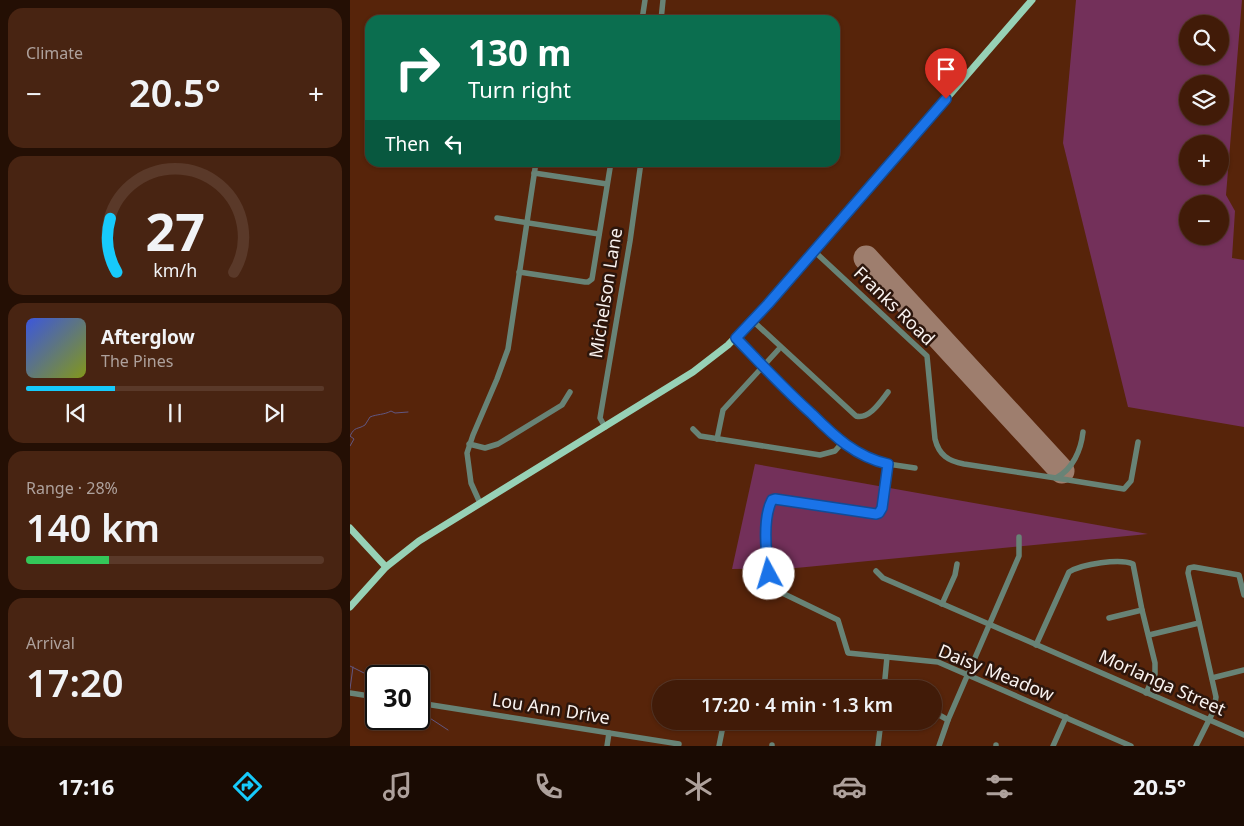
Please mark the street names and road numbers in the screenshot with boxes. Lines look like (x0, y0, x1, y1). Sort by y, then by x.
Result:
street label: Michelson Lane (583, 226, 627, 360)
street label: Franks Road (849, 261, 940, 350)
street label: Daisy Meadow (935, 638, 1058, 706)
street label: Morlanga Street (1095, 643, 1230, 721)
street label: Lou Ann Drive (490, 687, 612, 729)

